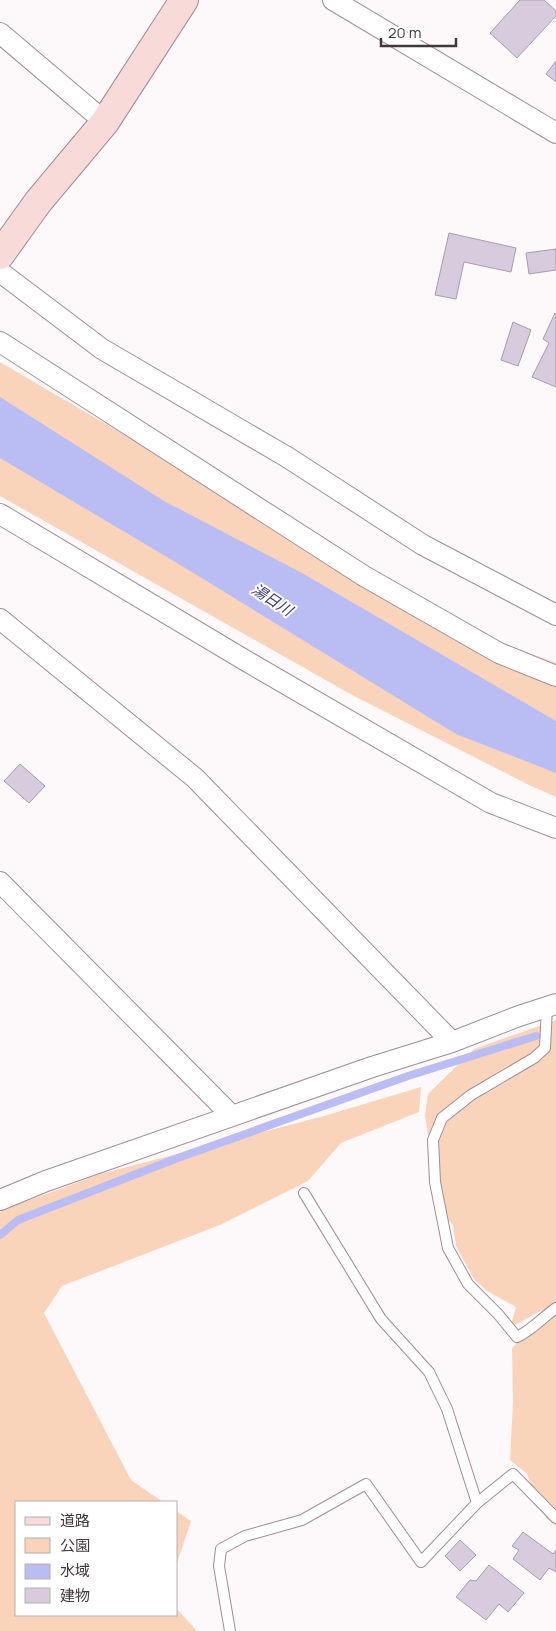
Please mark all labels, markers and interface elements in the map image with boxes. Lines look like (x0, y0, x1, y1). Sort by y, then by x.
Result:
scale bar (381, 15, 456, 47)
text: 20 m (388, 22, 421, 43)
water label: 湯日川 (248, 579, 299, 622)
legend (15, 1501, 178, 1616)
text: 道路 (60, 1510, 90, 1531)
text: 公園 (60, 1535, 90, 1556)
text: 水域 (60, 1560, 90, 1581)
text: 建物 (60, 1585, 90, 1606)

